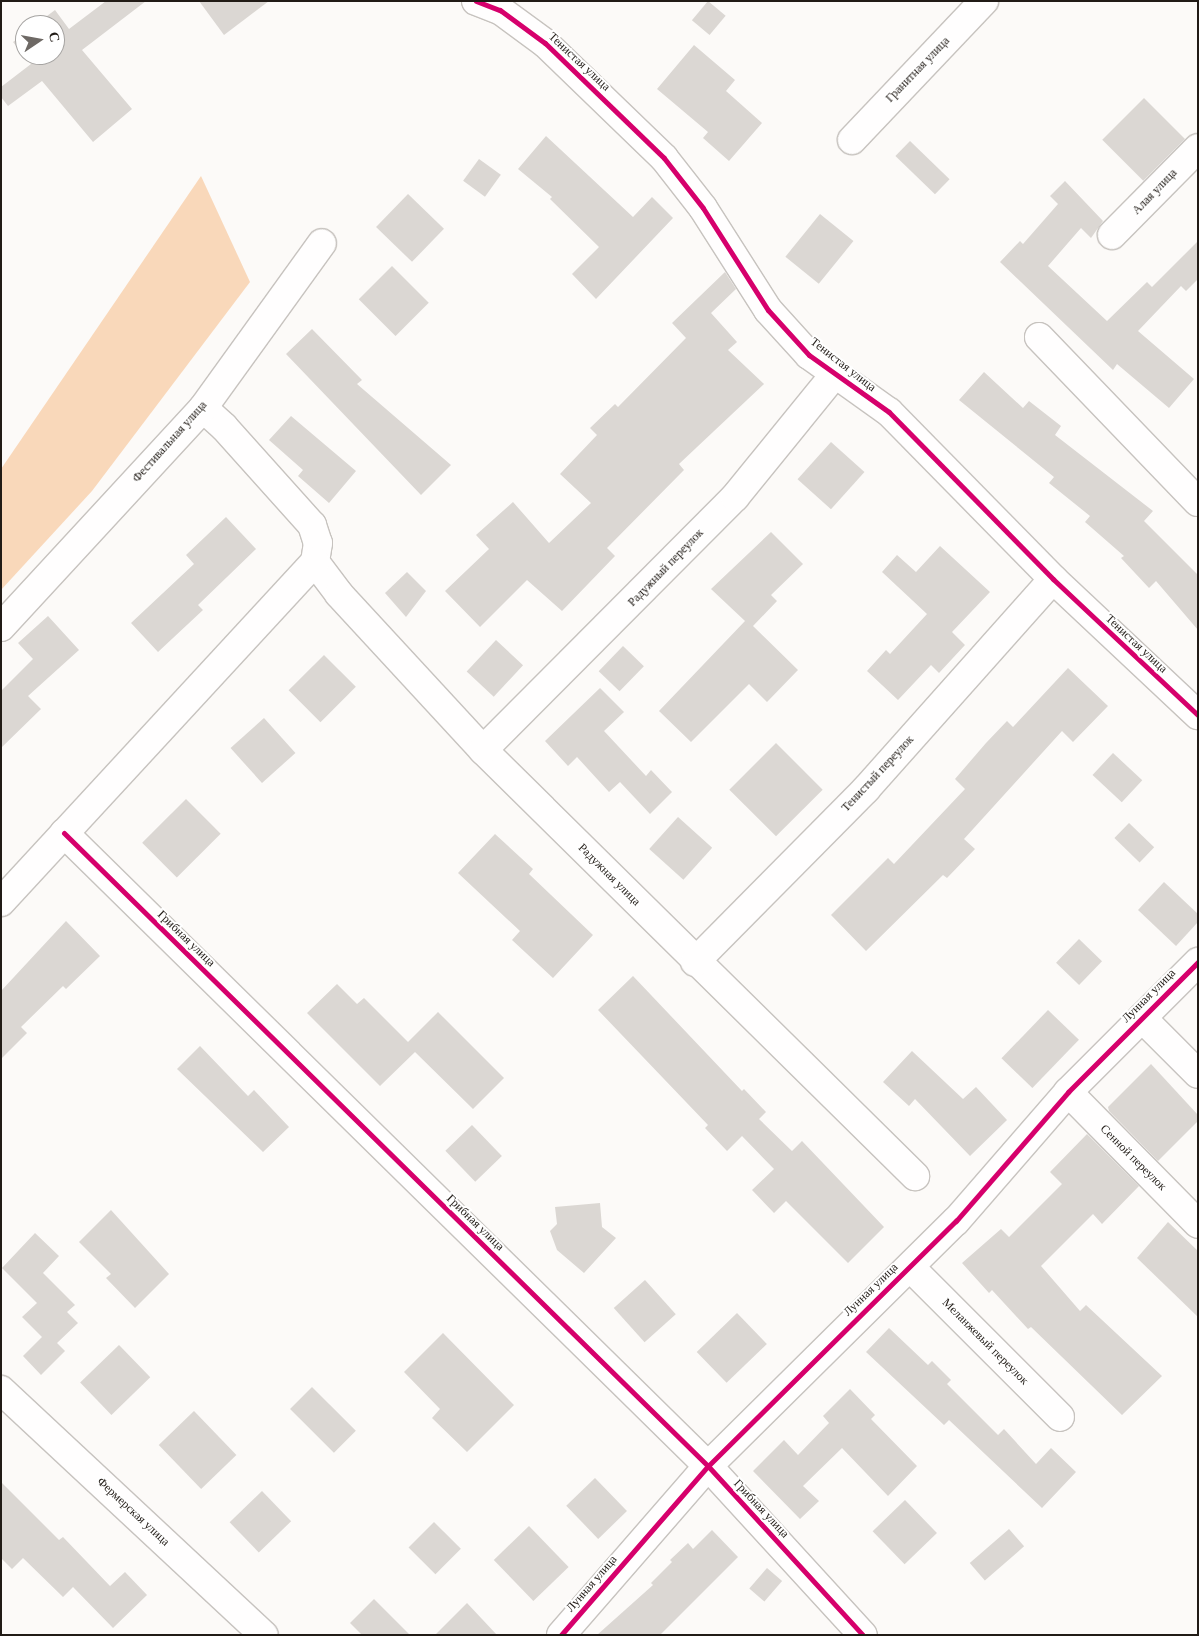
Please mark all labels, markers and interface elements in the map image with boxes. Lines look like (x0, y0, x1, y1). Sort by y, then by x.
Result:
north arrow (15, 15, 65, 65)
text: С (46, 30, 63, 43)
street label: Тенистая улица (545, 30, 613, 94)
street label: Гранитная улица (883, 34, 953, 106)
street label: Алая улица (1130, 166, 1180, 218)
street label: Тенистая улица (807, 335, 879, 395)
street label: Фестивальная улица (130, 398, 210, 486)
street label: Радужный переулок (625, 526, 707, 610)
street label: Тенистая улица (1102, 612, 1170, 676)
street label: Тенистый переулок (839, 733, 917, 815)
street label: Радужная улица (575, 841, 643, 909)
street label: Грибная улица (154, 908, 218, 970)
street label: Лунная улица (1119, 966, 1179, 1026)
street label: Сенной переулок (1097, 1122, 1169, 1194)
street label: Грибная улица (443, 1192, 507, 1254)
street label: Лунная улица (841, 1260, 901, 1320)
street label: Меланжевый переулок (939, 1296, 1031, 1388)
street label: Фермерская улица (94, 1475, 172, 1549)
street label: Грибная улица (730, 1477, 792, 1541)
street label: Лунная улица (564, 1553, 620, 1615)

